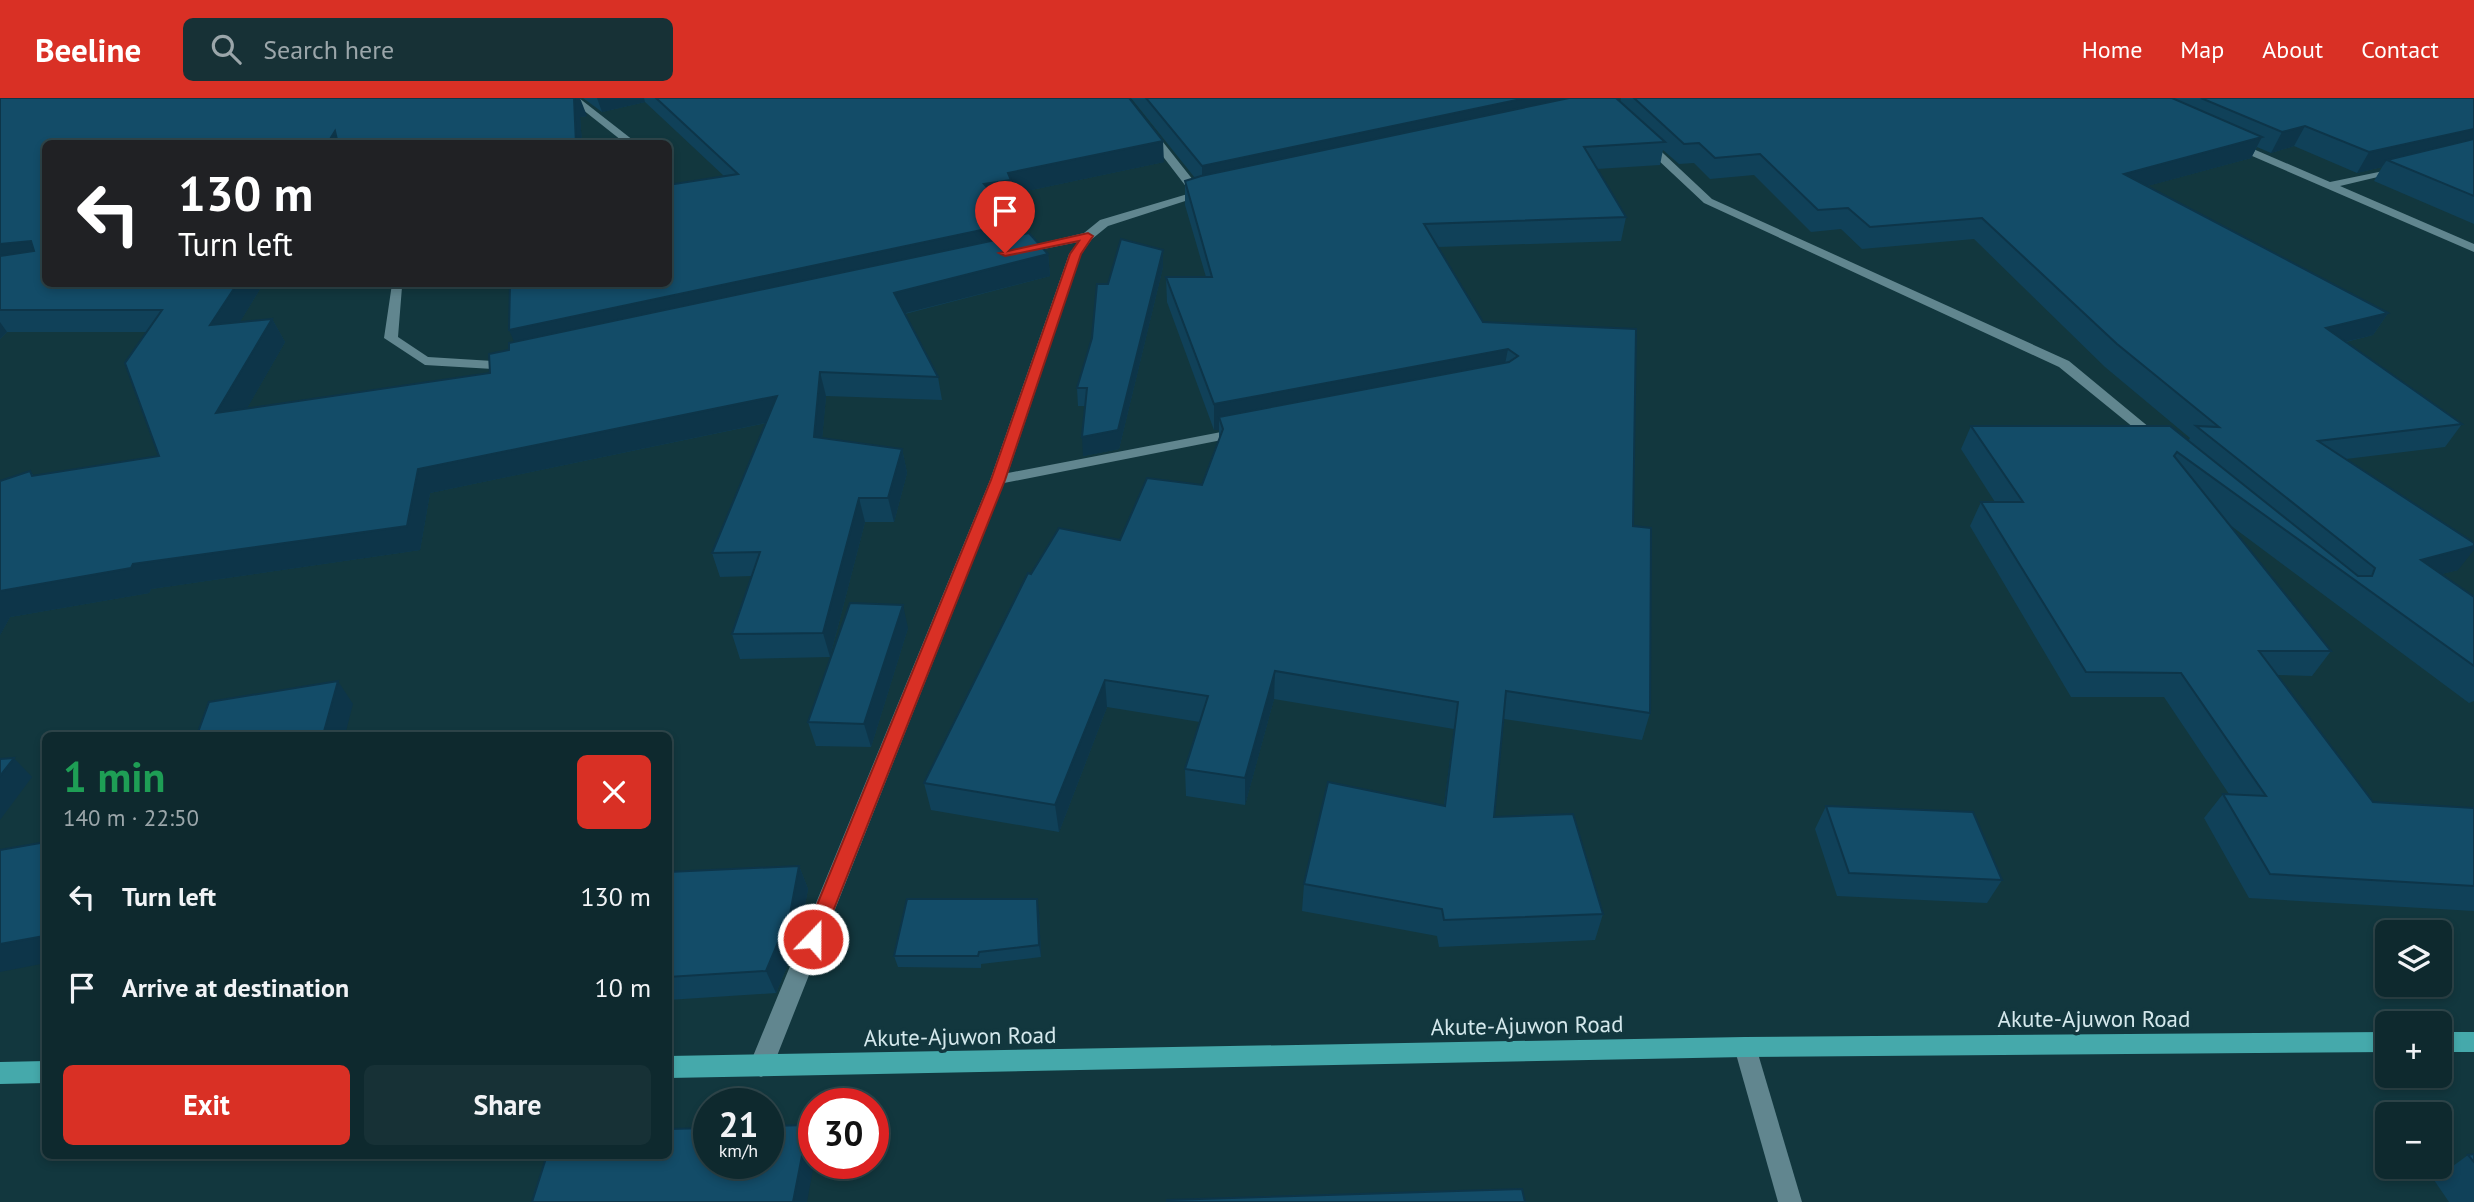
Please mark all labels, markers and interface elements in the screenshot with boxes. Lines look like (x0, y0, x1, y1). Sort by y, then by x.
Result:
search box (183, 18, 673, 81)
text: Beeline (35, 28, 141, 71)
icon: search (207, 30, 245, 68)
text: Search here (263, 33, 394, 66)
text: Home (2082, 34, 2142, 65)
text: Map (2180, 34, 2224, 65)
text: About (2262, 34, 2323, 65)
text: Contact (2361, 34, 2439, 65)
text: 130 m (178, 161, 313, 225)
icon: left (63, 168, 154, 259)
pin (975, 181, 1035, 253)
icon: arrive (986, 192, 1024, 230)
text: Turn left (178, 223, 293, 265)
text: 1 min (63, 749, 165, 804)
button: close (577, 755, 651, 829)
text: 140 m · 22:50 (63, 803, 199, 832)
icon: left (63, 878, 101, 916)
text: Turn left (122, 880, 216, 913)
text: 130 m (580, 880, 651, 913)
position arrow (776, 902, 850, 976)
map controls (2375, 920, 2452, 1179)
button: layers (2375, 920, 2452, 997)
icon: arrive (63, 969, 101, 1007)
text: Arrive at destination (122, 971, 349, 1004)
text: 10 m (595, 971, 651, 1004)
street label: Akute-Ajuwon Road (1998, 1004, 2190, 1033)
street label: Akute-Ajuwon Road (1430, 1009, 1624, 1041)
button: + (2375, 1011, 2452, 1088)
street label: Akute-Ajuwon Road (863, 1020, 1057, 1052)
button: Exit (63, 1065, 350, 1145)
button: Share (364, 1065, 651, 1145)
speed limit sign: 30 (798, 1088, 889, 1179)
text: 21 (719, 1101, 758, 1147)
button: − (2375, 1102, 2452, 1179)
text: km/h (719, 1139, 758, 1162)

